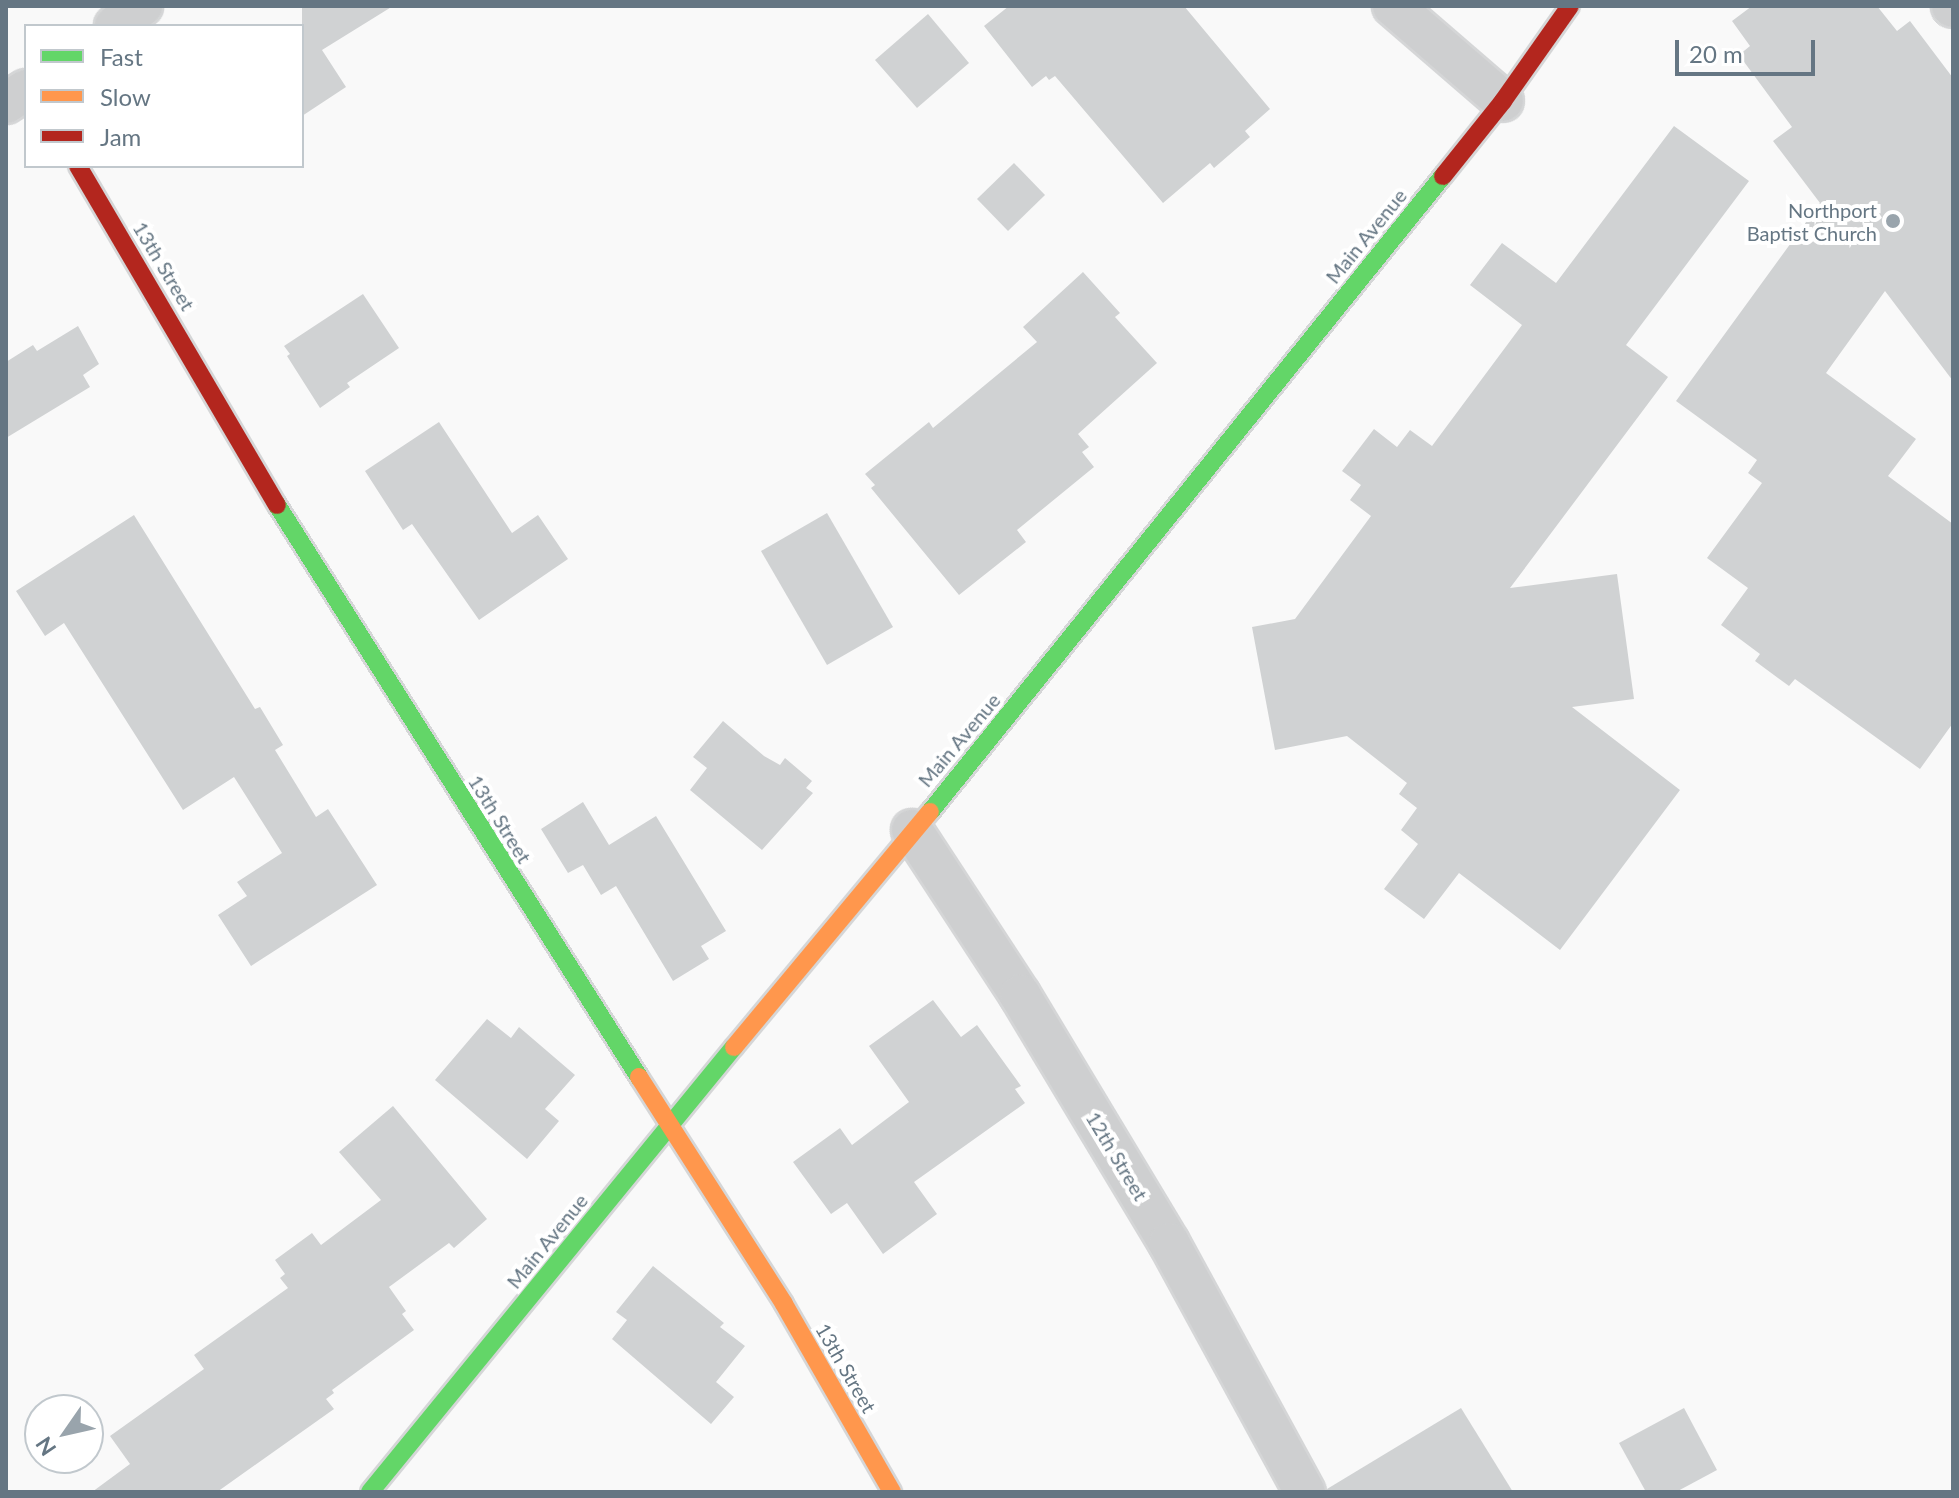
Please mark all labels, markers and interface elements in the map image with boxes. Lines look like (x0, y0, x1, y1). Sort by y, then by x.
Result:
legend (24, 24, 304, 168)
scale bar (1679, 24, 1819, 74)
text: 20 m (1689, 39, 1743, 68)
text: Fast (100, 42, 143, 71)
text: Slow (100, 82, 151, 111)
text: Jam (100, 122, 141, 151)
street label: Main Avenue (1320, 184, 1412, 288)
place label: Northport Baptist Church (1747, 198, 1877, 245)
marker: Northport Baptist Church (1884, 212, 1902, 230)
street label: 13th Street (128, 217, 200, 315)
street label: Main Avenue (913, 688, 1005, 792)
street label: 13th Street (464, 771, 536, 867)
street label: 12th Street (1081, 1107, 1153, 1205)
street label: Main Avenue (501, 1189, 593, 1293)
street label: 13th Street (811, 1319, 881, 1417)
north arrow (24, 1394, 104, 1474)
text: N (29, 1432, 61, 1461)

